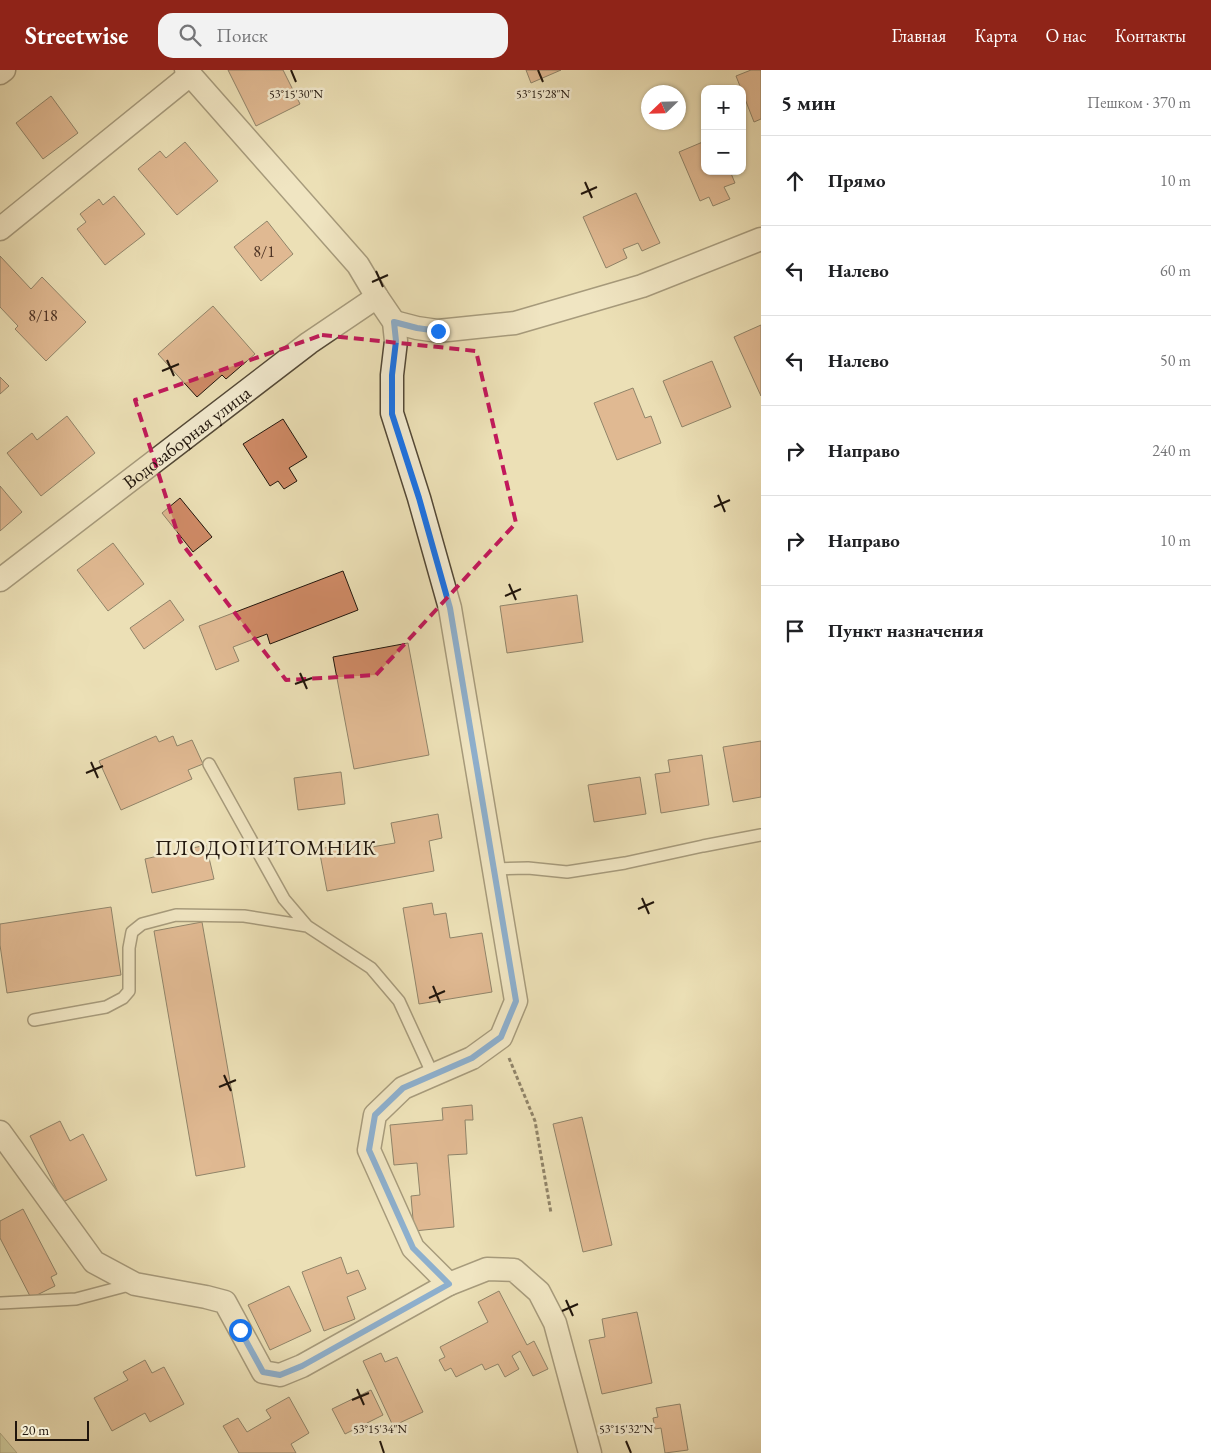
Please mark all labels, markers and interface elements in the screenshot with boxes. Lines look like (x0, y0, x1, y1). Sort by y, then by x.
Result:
search box (158, 13, 508, 58)
text: Streetwise (25, 20, 128, 51)
icon: search (176, 21, 204, 49)
text: Поиск (216, 23, 268, 48)
text: Главная (892, 24, 946, 47)
text: Карта (974, 24, 1017, 47)
text: О нас (1045, 24, 1087, 47)
text: Контакты (1115, 24, 1186, 47)
north arrow (641, 85, 686, 130)
map controls (701, 85, 746, 175)
button: + (701, 85, 746, 130)
text: 53°15'30"N (269, 86, 323, 102)
text: 53°15'28"N (516, 86, 570, 102)
text: 5 мин (781, 89, 836, 116)
text: Пешком · 370 m (1087, 92, 1191, 113)
button: − (701, 130, 746, 175)
icon: ahead (781, 167, 809, 195)
text: Прямо (828, 168, 886, 193)
text: 10 m (1160, 170, 1191, 191)
house number: 8/1 (253, 241, 275, 262)
icon: left (781, 257, 809, 285)
text: Налево (828, 258, 889, 283)
text: 60 m (1160, 260, 1191, 281)
house number: 8/18 (28, 305, 58, 326)
route end (427, 320, 450, 343)
icon: left (781, 347, 809, 375)
text: Налево (828, 348, 889, 373)
text: 50 m (1160, 350, 1191, 371)
street label: Водозаборная улица (118, 380, 256, 494)
icon: right (781, 437, 809, 465)
text: Направо (828, 438, 900, 463)
text: 240 m (1152, 440, 1191, 461)
icon: right (781, 527, 809, 555)
text: Направо (828, 528, 900, 553)
text: 10 m (1160, 530, 1191, 551)
icon: arrive (781, 617, 809, 645)
text: Пункт назначения (828, 618, 984, 643)
district label: ПЛОДОПИТОМНИК (155, 834, 377, 861)
route start (229, 1319, 252, 1342)
scale bar (15, 1418, 89, 1441)
text: 20 m (22, 1421, 49, 1439)
text: 53°15'34"N (353, 1421, 407, 1437)
text: 53°15'32"N (599, 1421, 653, 1437)

